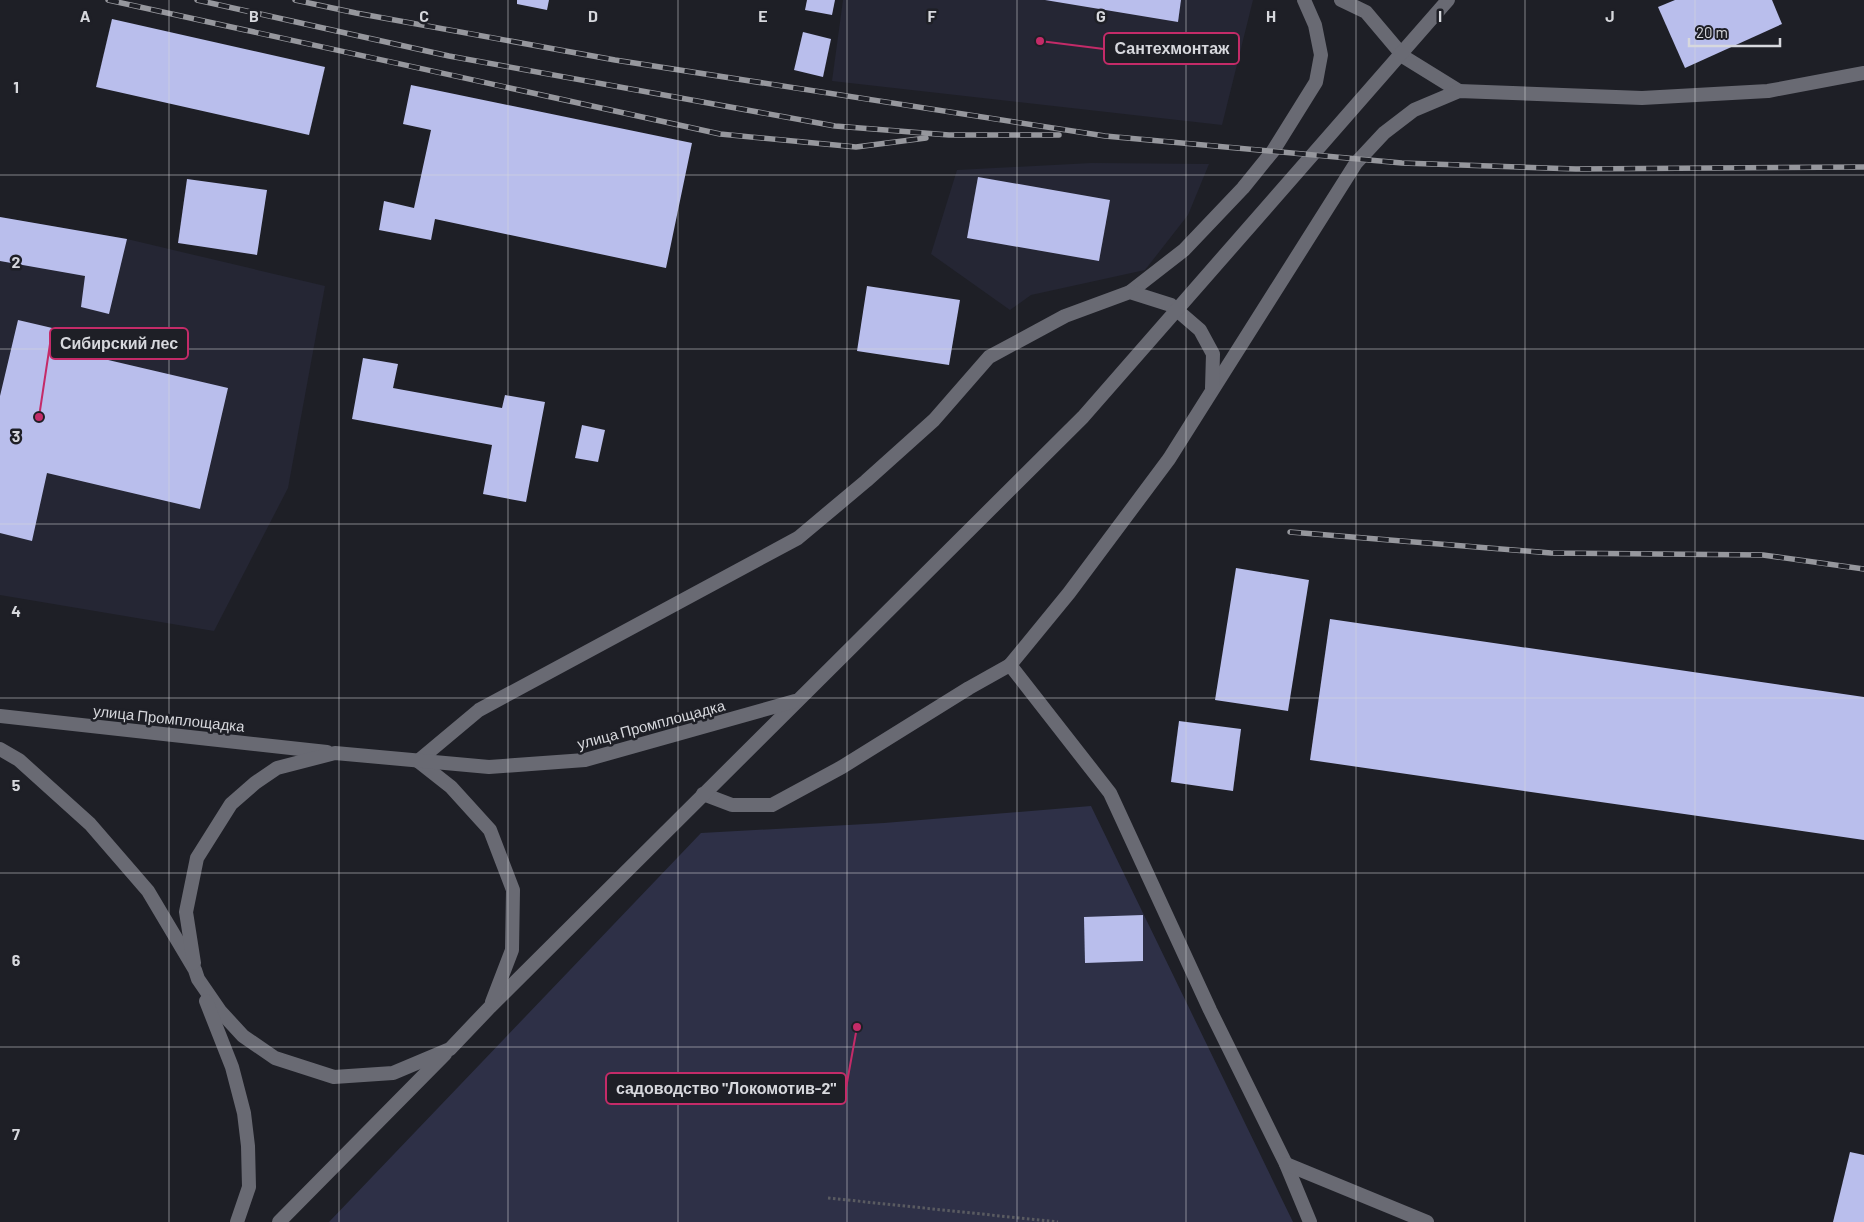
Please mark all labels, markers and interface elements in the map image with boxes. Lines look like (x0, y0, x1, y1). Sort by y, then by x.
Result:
text: A (80, 6, 91, 25)
text: B (249, 6, 259, 25)
text: C (419, 6, 429, 25)
text: D (588, 6, 598, 25)
text: E (758, 6, 768, 25)
text: F (928, 6, 937, 25)
text: G (1096, 6, 1106, 25)
text: H (1266, 6, 1276, 25)
text: I (1438, 6, 1442, 25)
text: J (1605, 6, 1615, 25)
scale bar (1689, 15, 1780, 47)
text: 20 m (1696, 23, 1728, 41)
callout: Сантехмонтаж (1104, 33, 1239, 64)
text: Сантехмонтаж (1115, 38, 1230, 57)
text: 1 (13, 77, 19, 96)
text: 2 (12, 252, 21, 271)
callout: Сибирский лес (50, 328, 188, 359)
text: Сибирский лес (60, 333, 178, 352)
text: 3 (12, 426, 20, 445)
text: 4 (11, 601, 21, 620)
street label: улица Промплощадка (575, 695, 727, 752)
street label: улица Промплощадка (92, 701, 246, 735)
text: 5 (12, 775, 21, 794)
text: 6 (12, 950, 21, 969)
callout: садоводство "Локомотив-2" (606, 1073, 846, 1104)
text: садоводство "Локомотив-2" (616, 1078, 836, 1097)
text: 7 (12, 1124, 20, 1143)

